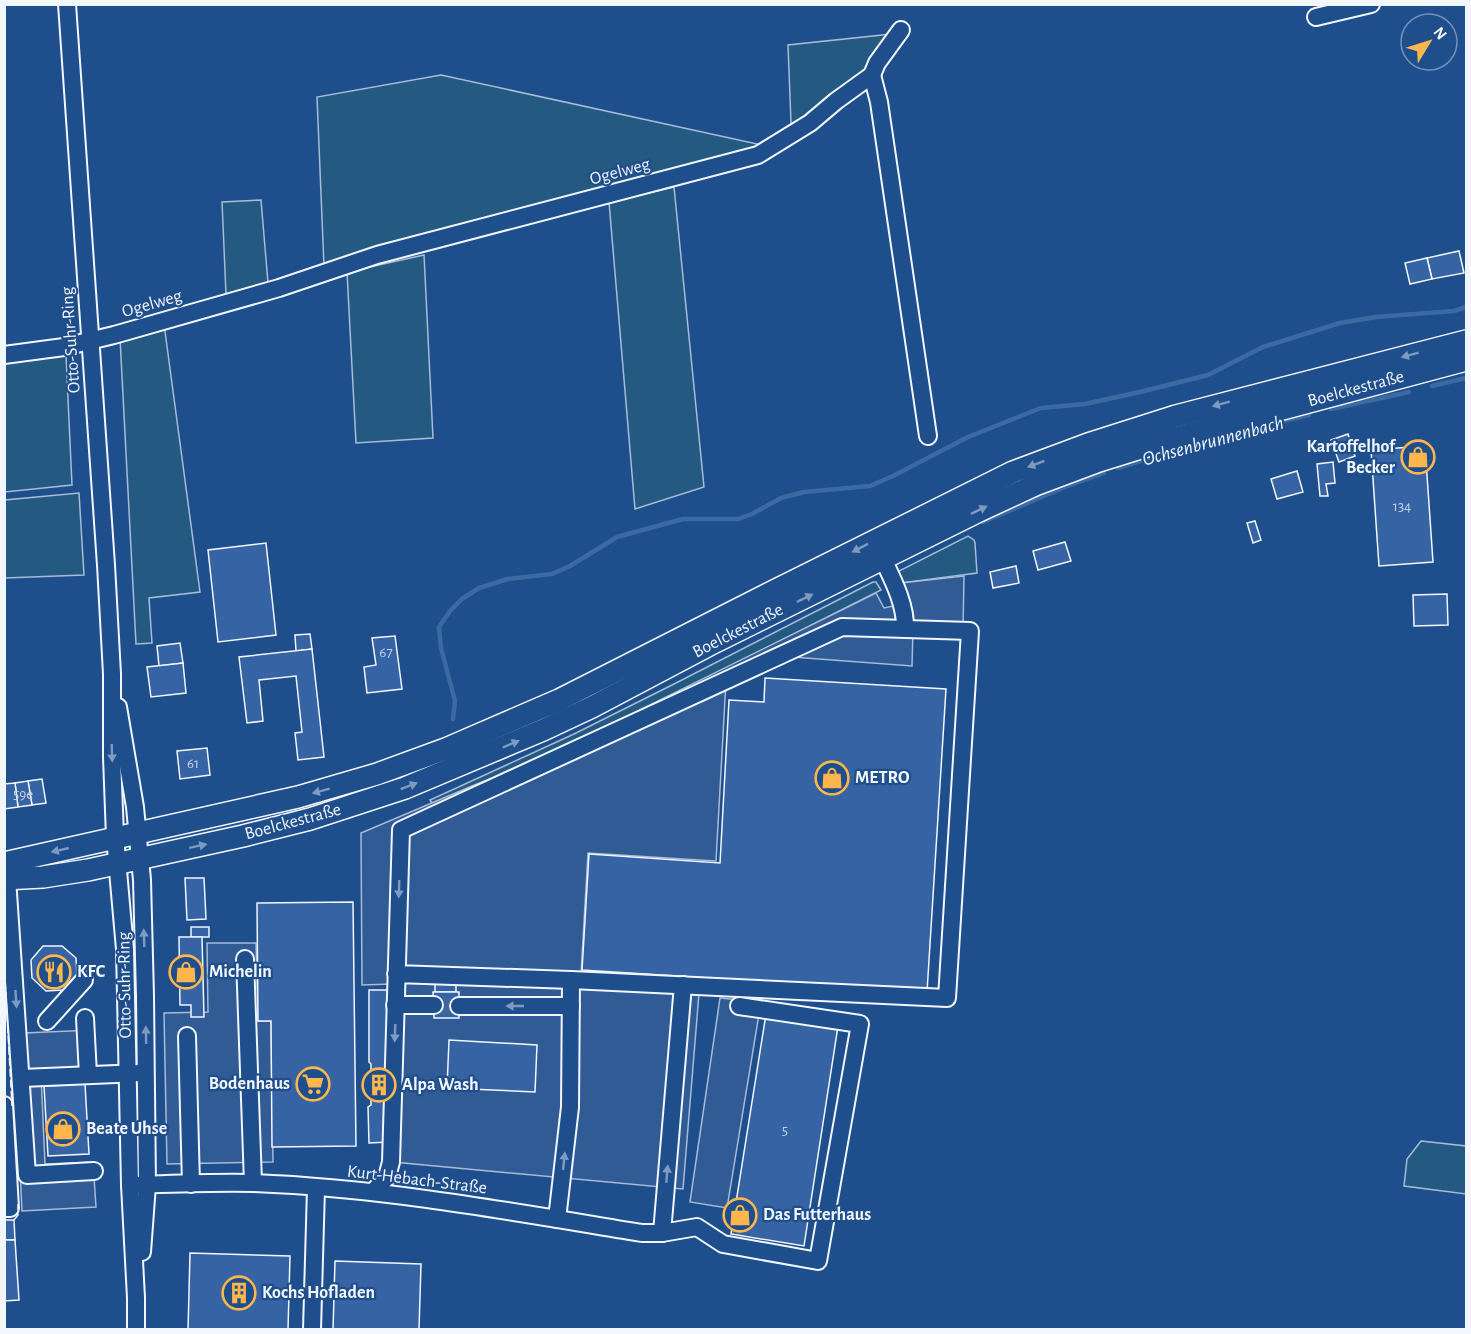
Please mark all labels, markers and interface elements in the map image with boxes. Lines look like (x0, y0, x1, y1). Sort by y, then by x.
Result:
north arrow (1399, 12, 1459, 72)
text: N (1430, 24, 1450, 43)
street label: Ogelweg (588, 155, 652, 189)
street label: Otto-Suhr-Ring (58, 286, 84, 394)
street label: Ogelweg (120, 287, 184, 321)
one-way arrow (1401, 351, 1419, 361)
street label: Boelckestraße (1306, 368, 1406, 410)
one-way arrow (1212, 400, 1230, 410)
water label: Ochsenbrunnenbach (1140, 412, 1286, 470)
place label: Kartoffelhof Becker (1307, 438, 1397, 477)
shop icon: Kartoffelhof Becker (1400, 439, 1436, 475)
one-way arrow (1026, 459, 1044, 469)
house number: 134 (1393, 499, 1411, 514)
one-way arrow (971, 506, 988, 515)
one-way arrow (851, 543, 869, 553)
one-way arrow (796, 593, 813, 602)
street label: Boelckestraße (690, 601, 786, 661)
house number: 67 (379, 645, 393, 660)
one-way arrow (502, 739, 520, 749)
one-way arrow (107, 744, 116, 763)
house number: 61 (187, 756, 199, 771)
shop icon: METRO (814, 760, 850, 796)
place label: METRO (855, 769, 910, 787)
one-way arrow (400, 781, 418, 790)
house number: 59e (13, 787, 33, 802)
one-way arrow (312, 787, 330, 796)
street label: Boelckestraße (243, 801, 343, 843)
one-way arrow (188, 841, 207, 850)
one-way arrow (51, 845, 69, 855)
one-way arrow (394, 879, 404, 898)
one-way arrow (139, 929, 148, 948)
street label: Otto-Suhr-Ring (115, 931, 135, 1038)
restaurant icon: KFC (36, 954, 72, 990)
shop icon: Michelin (168, 954, 204, 990)
place label: KFC (77, 963, 106, 981)
place label: Michelin (209, 963, 272, 981)
one-way arrow (11, 990, 21, 1009)
one-way arrow (505, 1001, 524, 1011)
one-way arrow (390, 1023, 399, 1042)
one-way arrow (141, 1025, 151, 1044)
supermarket icon: Bodenhaus (295, 1066, 331, 1102)
building icon: Alpa Wash (361, 1067, 397, 1103)
place label: Bodenhaus (209, 1075, 290, 1093)
place label: Alpa Wash (402, 1076, 479, 1094)
shop icon: Beate Uhse (45, 1111, 81, 1147)
place label: Beate Uhse (86, 1120, 167, 1138)
house number: 5 (782, 1123, 788, 1138)
one-way arrow (559, 1152, 569, 1171)
street label: Kurt-Hebach-Straße (346, 1162, 488, 1198)
one-way arrow (662, 1165, 672, 1184)
shop icon: Das Futterhaus (722, 1197, 758, 1233)
place label: Das Futterhaus (763, 1206, 871, 1224)
building icon: Kochs Hofladen (221, 1275, 257, 1311)
place label: Kochs Hofladen (262, 1284, 375, 1302)

